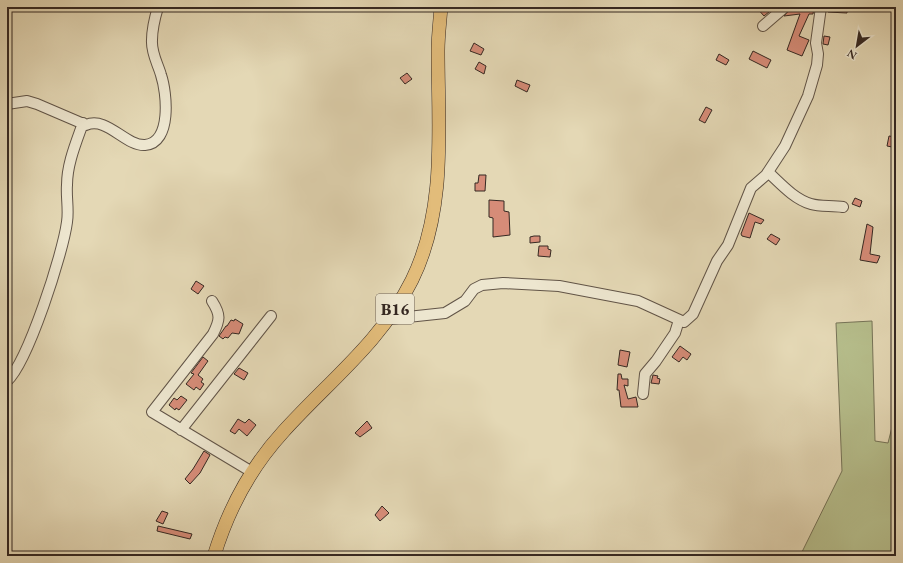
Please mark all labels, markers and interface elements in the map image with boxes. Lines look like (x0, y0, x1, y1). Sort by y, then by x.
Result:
north arrow (837, 26, 877, 66)
text: N (844, 46, 859, 63)
road number: B16 (376, 294, 414, 324)

